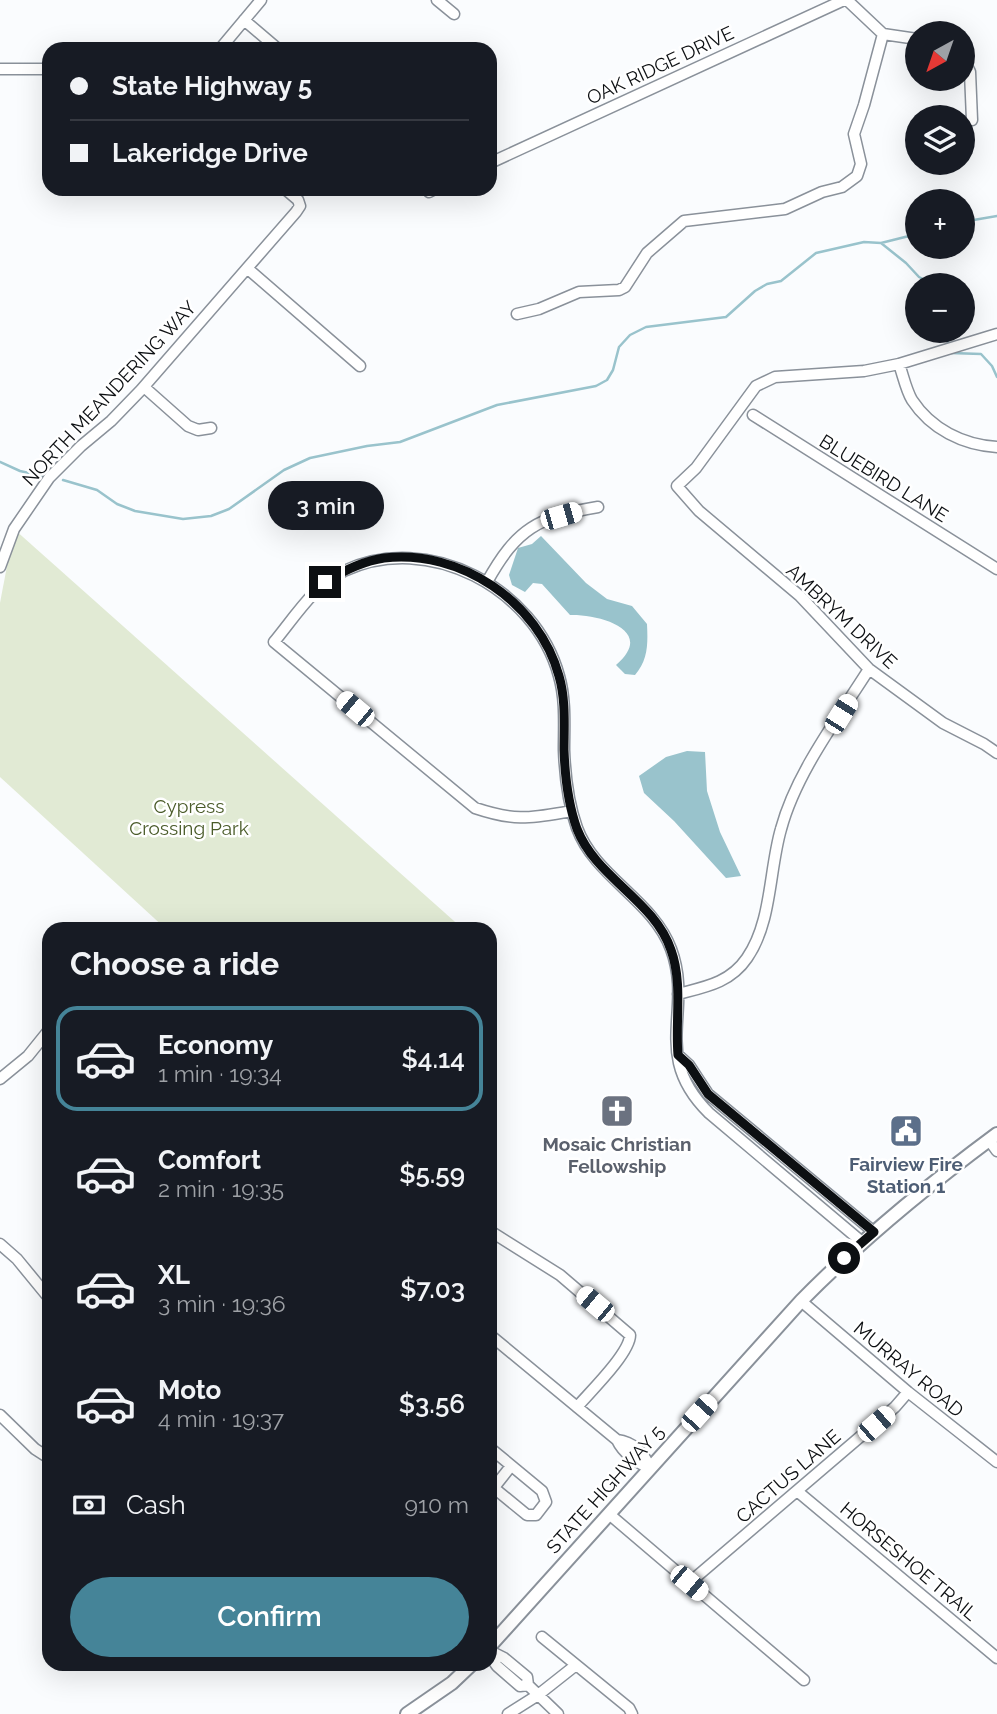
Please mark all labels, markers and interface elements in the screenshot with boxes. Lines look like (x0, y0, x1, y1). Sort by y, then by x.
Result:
street label: OAK RIDGE DRIVE (583, 21, 737, 109)
north arrow (905, 21, 975, 91)
map controls (905, 21, 975, 343)
text: State Highway 5 (112, 71, 312, 101)
button: layers (905, 105, 975, 175)
text: Lakeridge Drive (112, 138, 308, 168)
button: + (905, 189, 975, 259)
button: − (905, 273, 975, 343)
street label: NORTH MEANDERING WAY (18, 296, 201, 490)
street label: BLUEBIRD LANE (816, 430, 952, 526)
callout: 3 min (267, 480, 383, 530)
text: 3 min (297, 492, 355, 519)
car (538, 500, 585, 532)
street label: AMBRYM DRIVE (782, 559, 902, 673)
route end (309, 566, 341, 598)
car (333, 687, 378, 731)
car (821, 691, 862, 737)
park label: Cypress Crossing Park (129, 795, 249, 839)
text: Choose a ride (70, 945, 279, 982)
icon: car (74, 1027, 137, 1090)
text: Economy (158, 1030, 273, 1060)
text: $4.14 (402, 1044, 465, 1074)
text: 1 min · 19:34 (158, 1060, 282, 1087)
church icon: Mosaic Christian Fellowship (598, 1092, 636, 1130)
public building icon: Fairview Fire Station 1 (887, 1112, 925, 1150)
place label: Mosaic Christian Fellowship (543, 1133, 691, 1177)
icon: car (74, 1142, 137, 1205)
text: Comfort (158, 1145, 261, 1175)
place label: Fairview Fire Station 1 (849, 1153, 963, 1197)
text: $5.59 (399, 1159, 465, 1189)
text: 2 min · 19:35 (158, 1175, 284, 1202)
route start (828, 1242, 860, 1274)
icon: car (74, 1257, 137, 1320)
text: XL (158, 1260, 190, 1290)
text: $7.03 (400, 1274, 465, 1304)
car (573, 1282, 618, 1326)
text: 3 min · 19:36 (158, 1290, 286, 1317)
street label: MURRAY ROAD (850, 1317, 968, 1421)
icon: car (74, 1372, 137, 1435)
text: Moto (158, 1375, 221, 1405)
text: $3.56 (399, 1389, 465, 1419)
car (678, 1390, 721, 1436)
car (854, 1402, 899, 1446)
text: 4 min · 19:37 (158, 1405, 284, 1432)
street label: STATE HIGHWAY 5 (542, 1420, 668, 1558)
street label: CACTUS LANE (731, 1425, 845, 1527)
icon: cash (70, 1486, 108, 1524)
text: Cash (126, 1490, 186, 1520)
text: 910 m (405, 1491, 469, 1518)
street label: HORSESHOE TRAIL (836, 1497, 982, 1625)
car (667, 1561, 712, 1605)
button: Confirm (70, 1577, 469, 1657)

